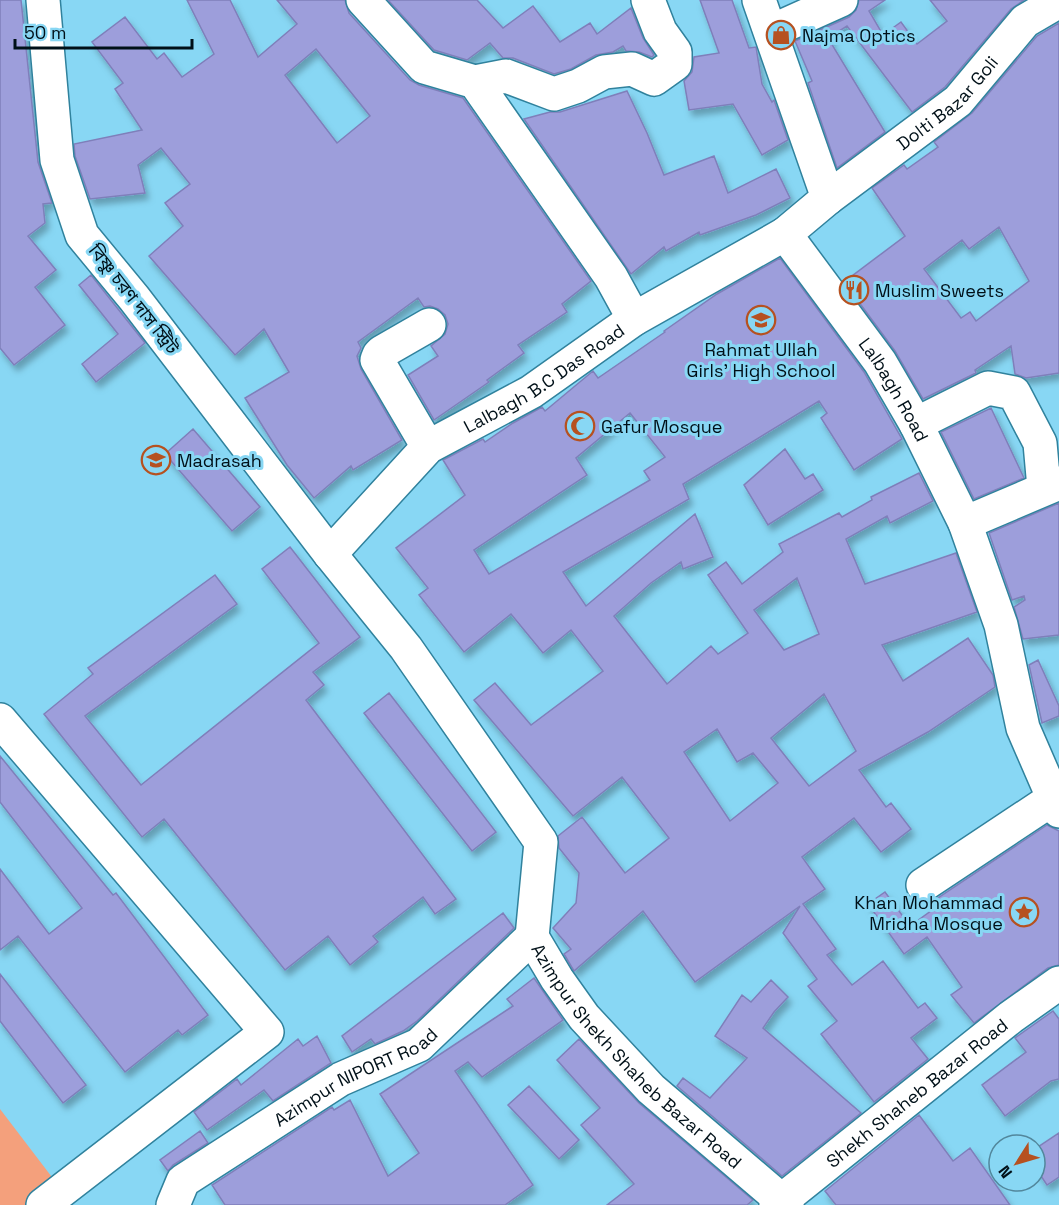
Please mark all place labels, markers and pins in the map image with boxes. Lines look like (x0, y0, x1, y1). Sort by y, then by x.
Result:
shop icon: Najma Optics (765, 19, 797, 51)
place label: Najma Optics (802, 24, 915, 47)
restaurant icon: Muslim Sweets (838, 274, 870, 306)
place label: Muslim Sweets (875, 279, 1004, 302)
school or university icon: Rahmat Ullah Girls' High School (745, 304, 777, 336)
place label: Rahmat Ullah Girls' High School (687, 338, 835, 382)
mosque icon: Gafur Mosque (564, 410, 596, 442)
place label: Gafur Mosque (601, 415, 723, 438)
school or university icon: Madrasah (140, 444, 172, 476)
place label: Madrasah (177, 449, 262, 472)
place label: Khan Mohammad Mridha Mosque (854, 891, 1003, 935)
place icon: Khan Mohammad Mridha Mosque (1008, 896, 1040, 928)

